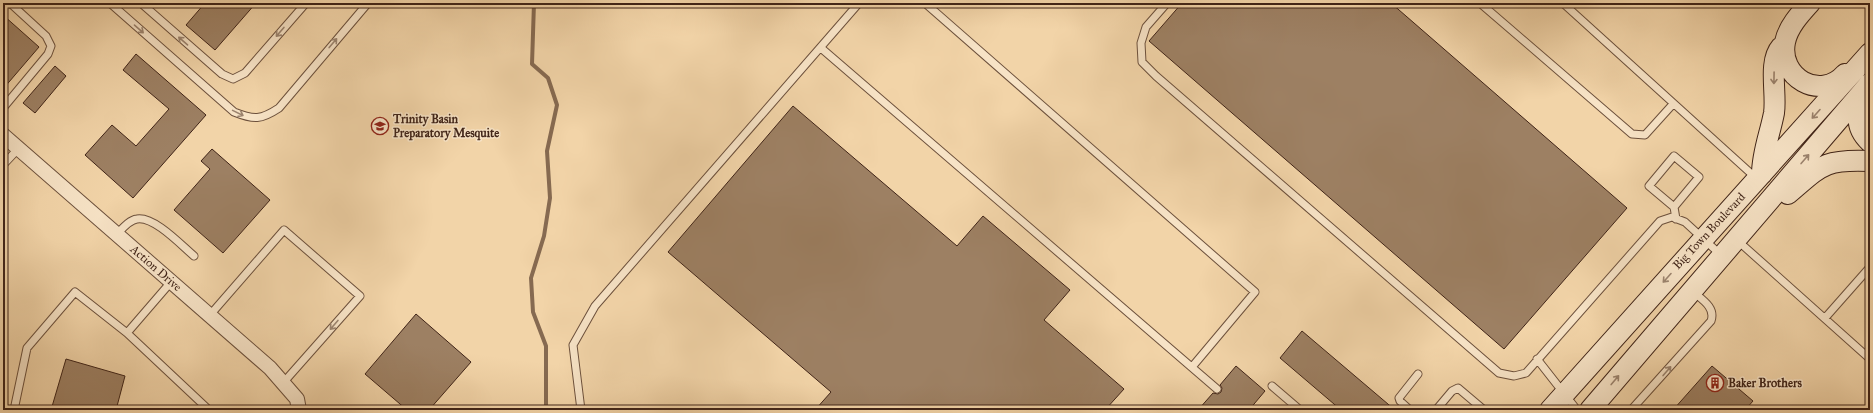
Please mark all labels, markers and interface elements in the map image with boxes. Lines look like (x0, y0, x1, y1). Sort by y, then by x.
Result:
one-way arrow (134, 24, 144, 33)
one-way arrow (276, 27, 285, 38)
one-way arrow (178, 36, 189, 45)
one-way arrow (329, 38, 338, 48)
one-way arrow (1771, 71, 1778, 84)
one-way arrow (1812, 108, 1821, 118)
one-way arrow (231, 110, 243, 117)
place label: Trinity Basin Preparatory Mesquite (392, 112, 499, 141)
school or university icon: Trinity Basin Preparatory Mesquite (370, 116, 390, 136)
one-way arrow (1800, 154, 1809, 164)
street label: Big Town Boulevard (1670, 190, 1749, 273)
street label: Action Drive (127, 241, 185, 294)
one-way arrow (1663, 272, 1672, 282)
one-way arrow (329, 320, 338, 330)
one-way arrow (1662, 366, 1671, 376)
building icon: Baker Brothers (1705, 373, 1725, 393)
one-way arrow (1611, 375, 1620, 386)
place label: Baker Brothers (1728, 376, 1802, 390)

